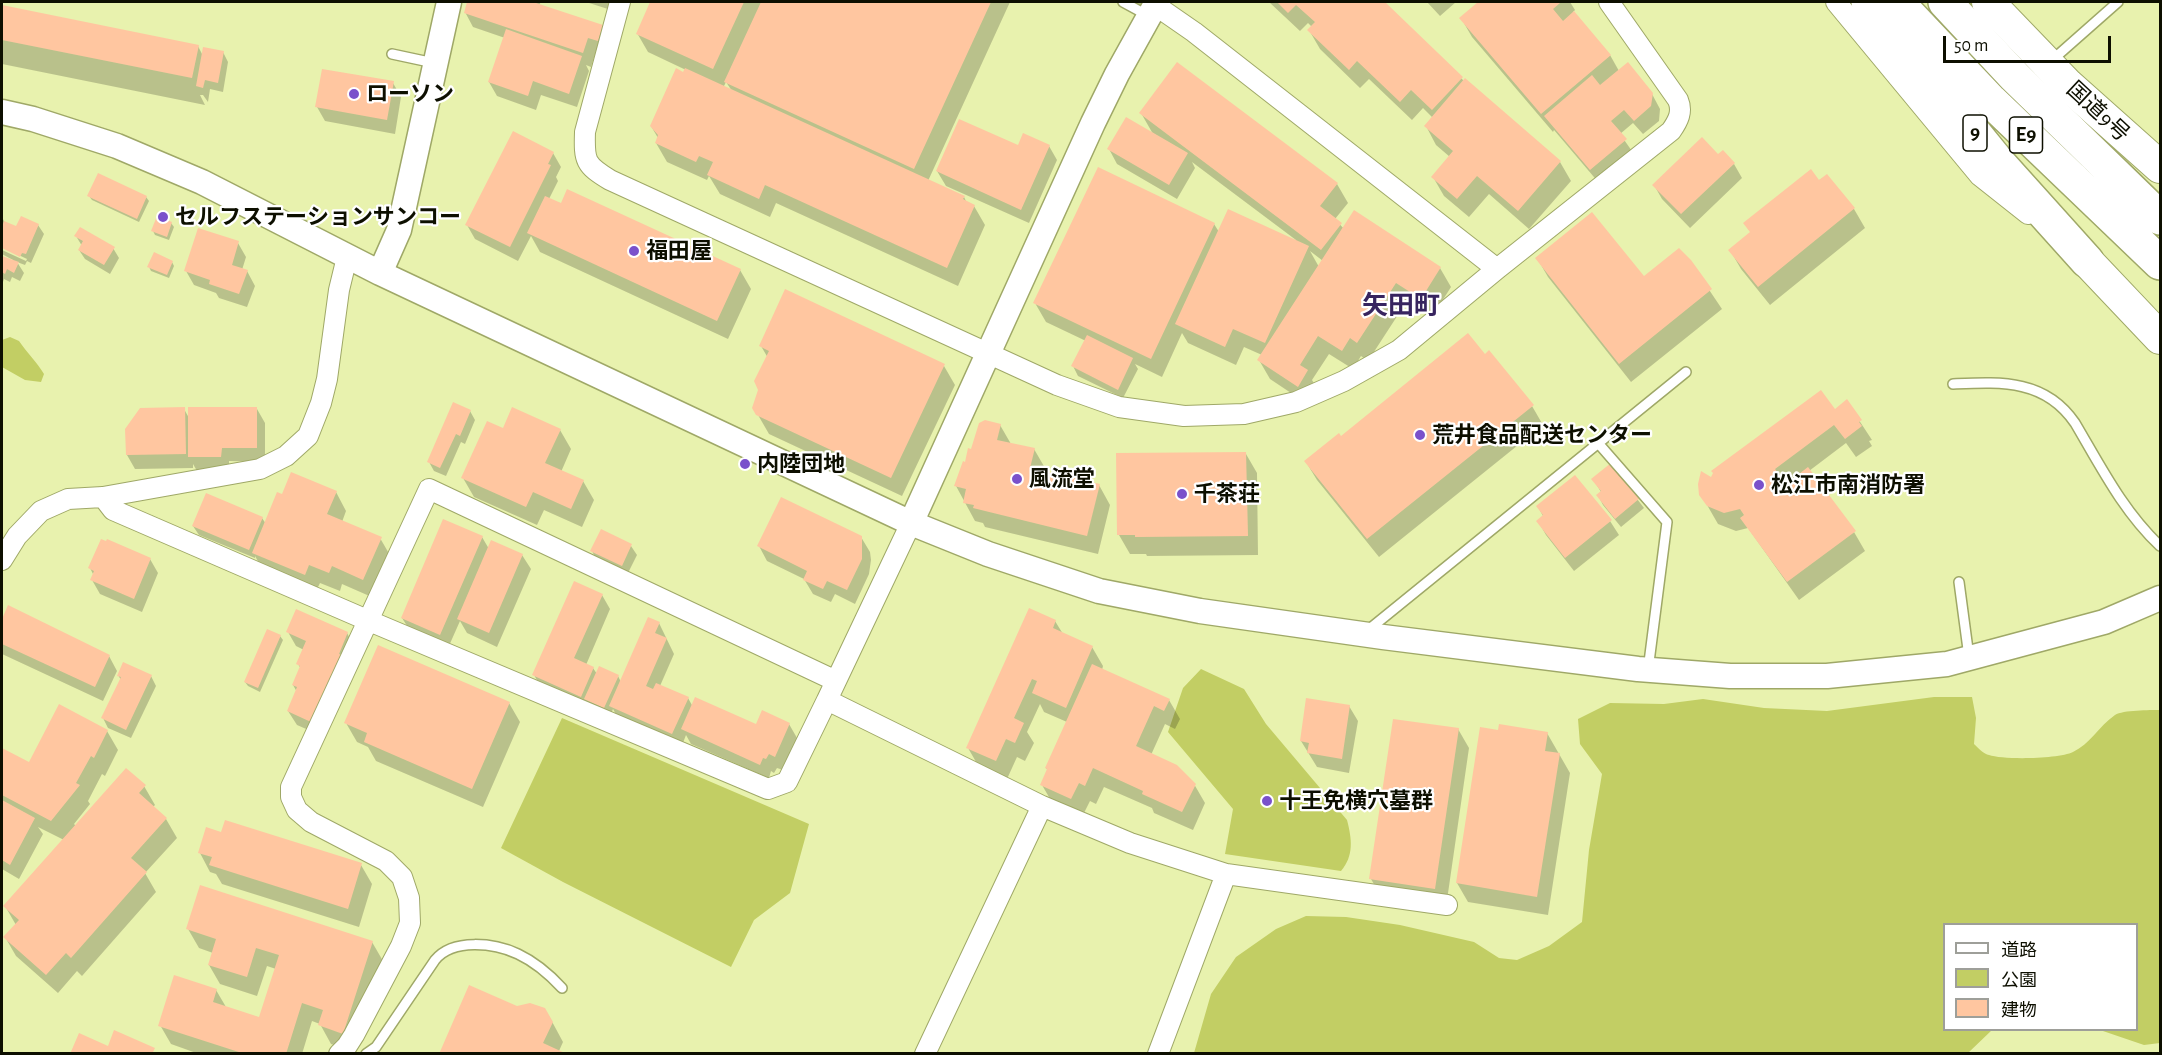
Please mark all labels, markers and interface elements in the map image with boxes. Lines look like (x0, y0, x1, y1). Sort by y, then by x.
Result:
scale bar (1946, 24, 2114, 62)
text: 50 m (1954, 37, 1988, 55)
street label: 国道9号 (2061, 76, 2135, 148)
place label: ローソン (366, 81, 454, 107)
marker: ローソン (347, 87, 361, 101)
road number: 9 (1963, 115, 1987, 151)
road number: E9 (2010, 117, 2042, 153)
place label: セルフステーションサンコー (175, 204, 461, 230)
marker: セルフステーションサンコー (156, 210, 170, 224)
place label: 福田屋 (646, 238, 712, 264)
marker: 福田屋 (627, 244, 641, 258)
district label: 矢田町 (1362, 290, 1440, 322)
place label: 荒井食品配送センター (1432, 422, 1652, 448)
marker: 荒井食品配送センター (1413, 428, 1427, 442)
place label: 内陸団地 (757, 451, 845, 477)
marker: 内陸団地 (738, 457, 752, 471)
place label: 風流堂 (1029, 466, 1095, 492)
marker: 風流堂 (1010, 472, 1024, 486)
place label: 松江市南消防署 (1771, 472, 1925, 498)
marker: 松江市南消防署 (1752, 478, 1766, 492)
place label: 千茶荘 (1194, 481, 1260, 507)
marker: 千茶荘 (1175, 487, 1189, 501)
place label: 十王免横穴墓群 (1279, 788, 1433, 814)
marker: 十王免横穴墓群 (1260, 794, 1274, 808)
legend (1943, 923, 2138, 1031)
text: 道路 (2001, 942, 2037, 960)
text: 公園 (2001, 972, 2037, 990)
text: 建物 (2001, 1002, 2037, 1020)

